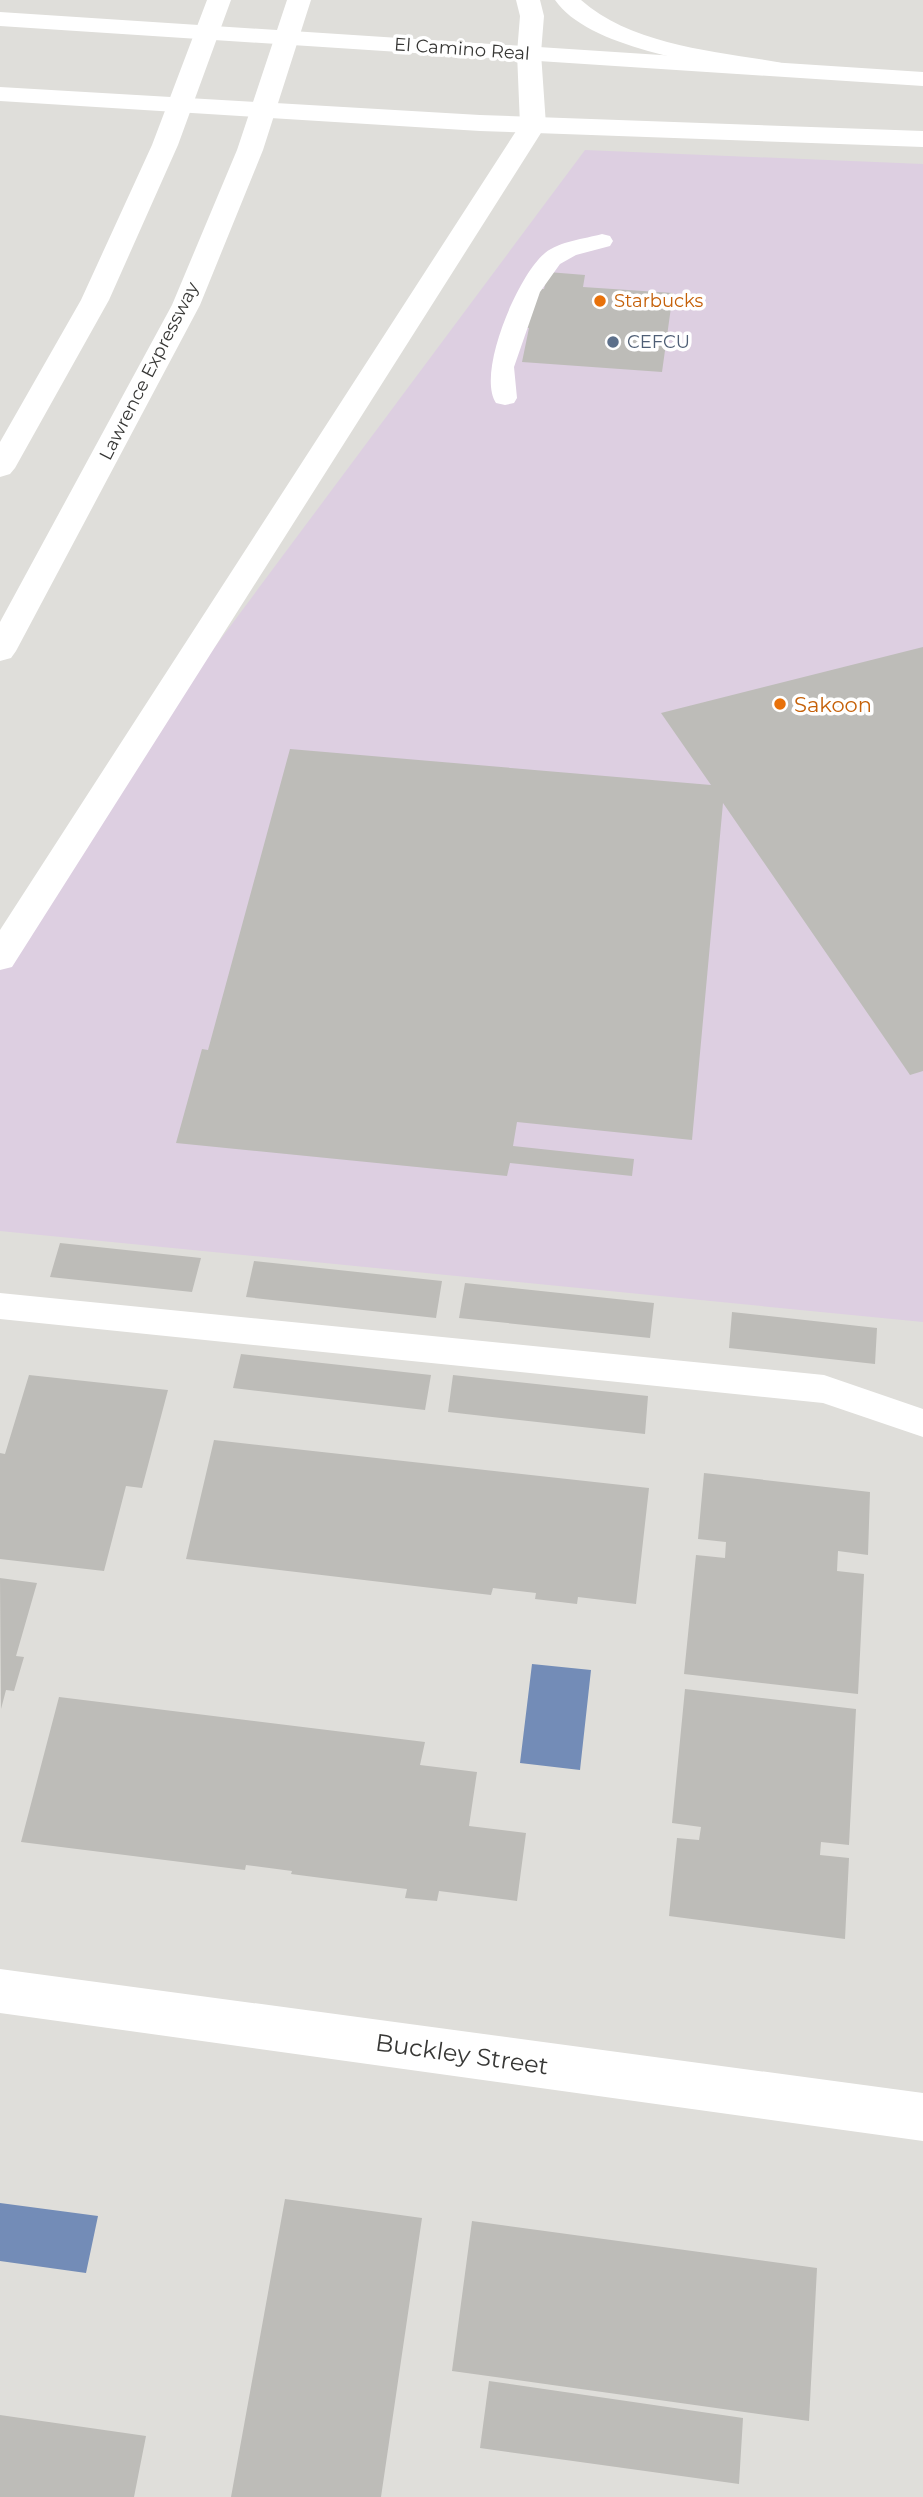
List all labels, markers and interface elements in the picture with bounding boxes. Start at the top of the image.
street label: El Camino Real [393,33,531,65]
street label: Lawrence Expressway [95,278,204,464]
place label: Starbucks [614,290,703,312]
marker: Starbucks [592,293,608,309]
place label: CEFCU [627,331,690,353]
marker: CEFCU [605,334,621,350]
place label: Sakoon [794,692,872,717]
marker: Sakoon [772,696,788,712]
street label: Buckley Street [374,2027,551,2081]

